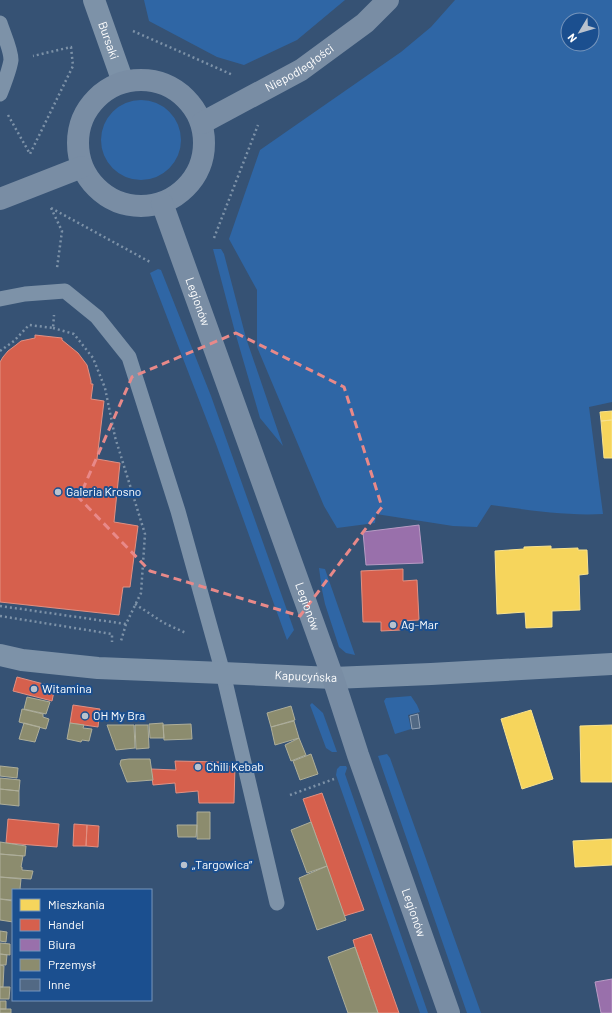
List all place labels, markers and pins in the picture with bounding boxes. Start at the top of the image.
place label: Galeria Krosno [66,484,141,498]
marker: Galeria Krosno [53,487,63,497]
place label: Ag-Mar [401,617,439,631]
marker: Ag-Mar [388,620,398,630]
place label: Witamina [42,681,92,695]
marker: Witamina [29,684,39,694]
place label: OH My Bra [93,708,145,722]
marker: OH My Bra [80,711,90,721]
place label: Chili Kebab [206,759,264,773]
marker: Chili Kebab [193,762,203,772]
place label: „Targowica” [192,857,253,871]
marker: „Targowica” [179,860,189,870]

